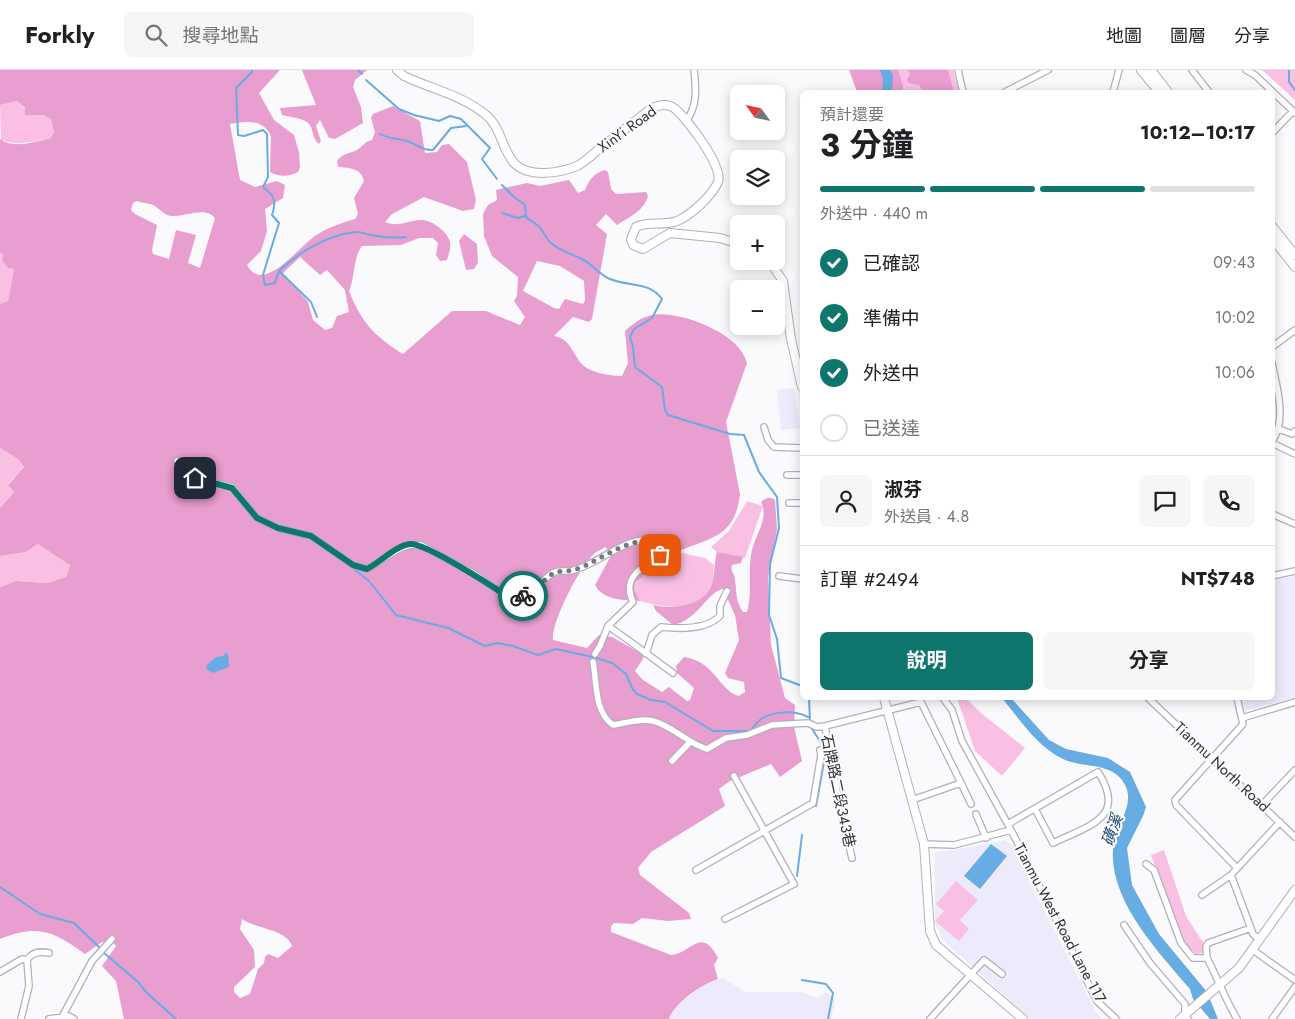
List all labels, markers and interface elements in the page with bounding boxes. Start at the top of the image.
search box [124,12,474,57]
text: Forkly [25,17,94,52]
icon: search [142,21,170,49]
text: 搜尋地點 [182,22,258,49]
text: 地圖 [1106,23,1142,49]
text: 圖層 [1170,23,1206,49]
text: 分享 [1234,23,1270,49]
north arrow [730,85,785,140]
map controls [730,85,785,335]
street label: XinYi Road [593,100,661,158]
text: 預計還要 [820,103,884,126]
text: 10:12–10:17 [1140,119,1255,146]
text: 3 分鐘 [820,122,913,168]
button: layers [730,150,785,205]
text: 外送中 · 440 m [820,202,928,225]
button: + [730,215,785,270]
icon: check [820,249,848,277]
text: 已確認 [863,250,920,277]
text: 09:43 [1213,251,1255,274]
button: − [730,280,785,335]
icon: check [820,304,848,332]
text: 準備中 [863,305,920,332]
text: 10:02 [1215,306,1255,329]
icon: check [820,359,848,387]
text: 外送中 [863,360,920,387]
text: 10:06 [1215,361,1255,384]
text: 已送達 [863,415,920,442]
pin [174,457,216,499]
icon: home [181,464,209,492]
button: person [820,475,872,527]
button: chat [1139,475,1191,527]
button: phone [1203,475,1255,527]
text: 淑芬 [884,476,922,503]
text: 外送員 · 4.8 [884,505,969,528]
pin [639,534,681,576]
icon: bag [646,541,674,569]
text: NT$748 [1181,565,1255,592]
text: 訂單 #2494 [820,566,919,593]
courier [498,571,548,621]
icon: bike [509,582,537,610]
button: 說明 [820,632,1033,690]
button: 分享 [1043,632,1255,690]
street label: Tianmu North Road [1169,717,1275,817]
street label: 石牌路二段343巷 [815,732,861,850]
water label: 磺溪 [1096,809,1129,849]
street label: Tianmu West Road Lane 117 [1009,839,1112,1007]

